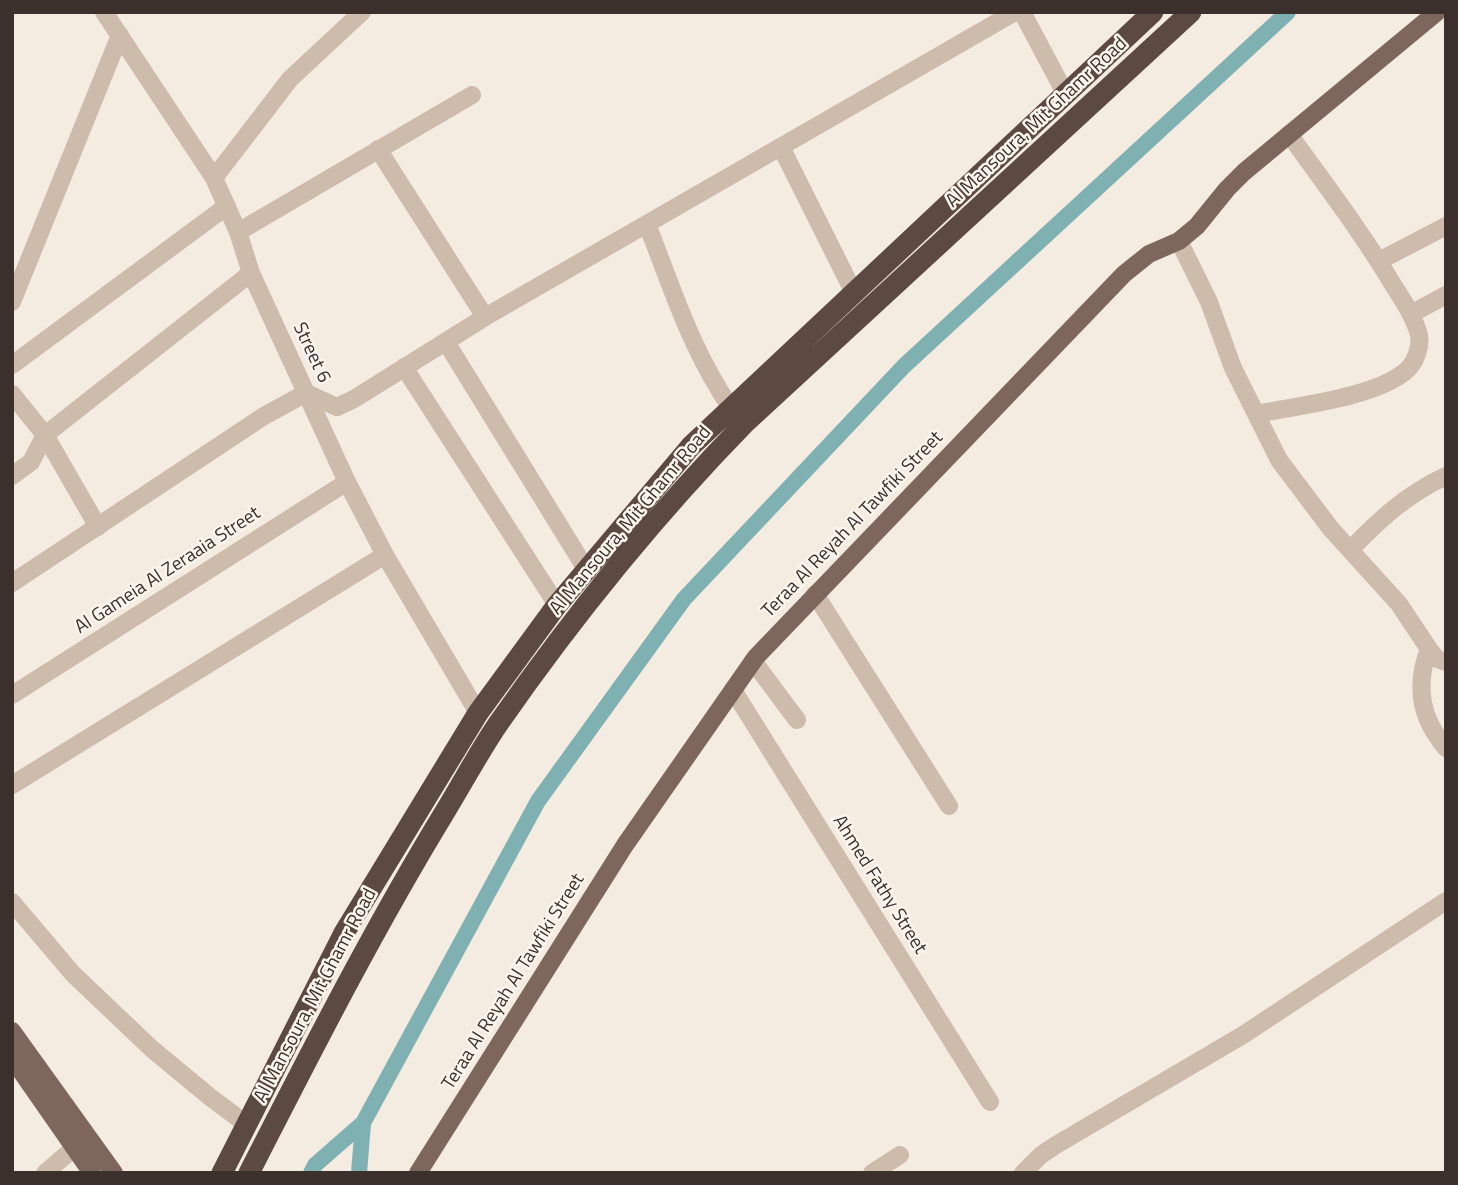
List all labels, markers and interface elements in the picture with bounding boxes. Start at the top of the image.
street label: Al Mansoura, Mit Ghamr Road [942,33,1132,213]
street label: Street 6 [287,319,335,387]
street label: Al Mansoura, Mit Ghamr Road [545,422,717,620]
street label: Teraa Al Reyah Al Tawfiki Street [758,427,948,623]
street label: Al Gameia Al Zeraaia Street [71,503,265,639]
street label: Ahmed Fathy Street [827,811,931,959]
street label: Teraa Al Reyah Al Tawfiki Street [438,870,590,1094]
street label: Al Mansoura, Mit Ghamr Road [250,885,382,1107]

